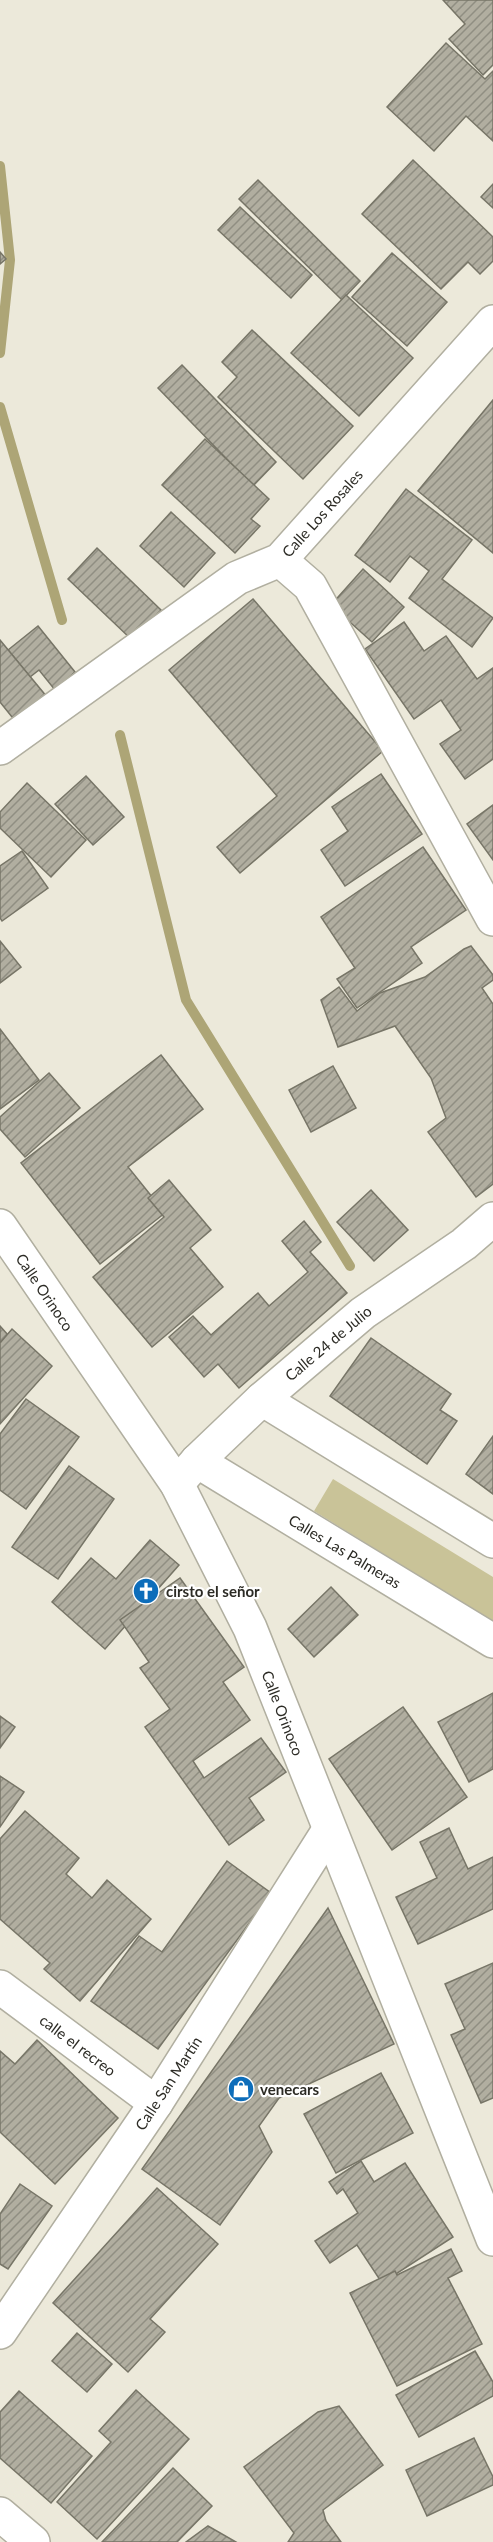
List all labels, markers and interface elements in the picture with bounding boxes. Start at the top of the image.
street label: Calle Los Rosales [278,465,366,561]
street label: Calle Orinoco [12,1250,78,1334]
street label: Calle 24 de Julio [281,1302,375,1384]
street label: Calles Las Palmeras [286,1510,404,1592]
church icon: cirsto el señor [131,1576,161,1606]
place label: cirsto el señor [166,1582,260,1600]
street label: Calle Orinoco [259,1668,307,1758]
street label: calle el recreo [36,2011,120,2079]
street label: Calle San Martín [131,2033,205,2133]
shop icon: venecars [226,2074,256,2104]
place label: venecars [260,2080,320,2098]

